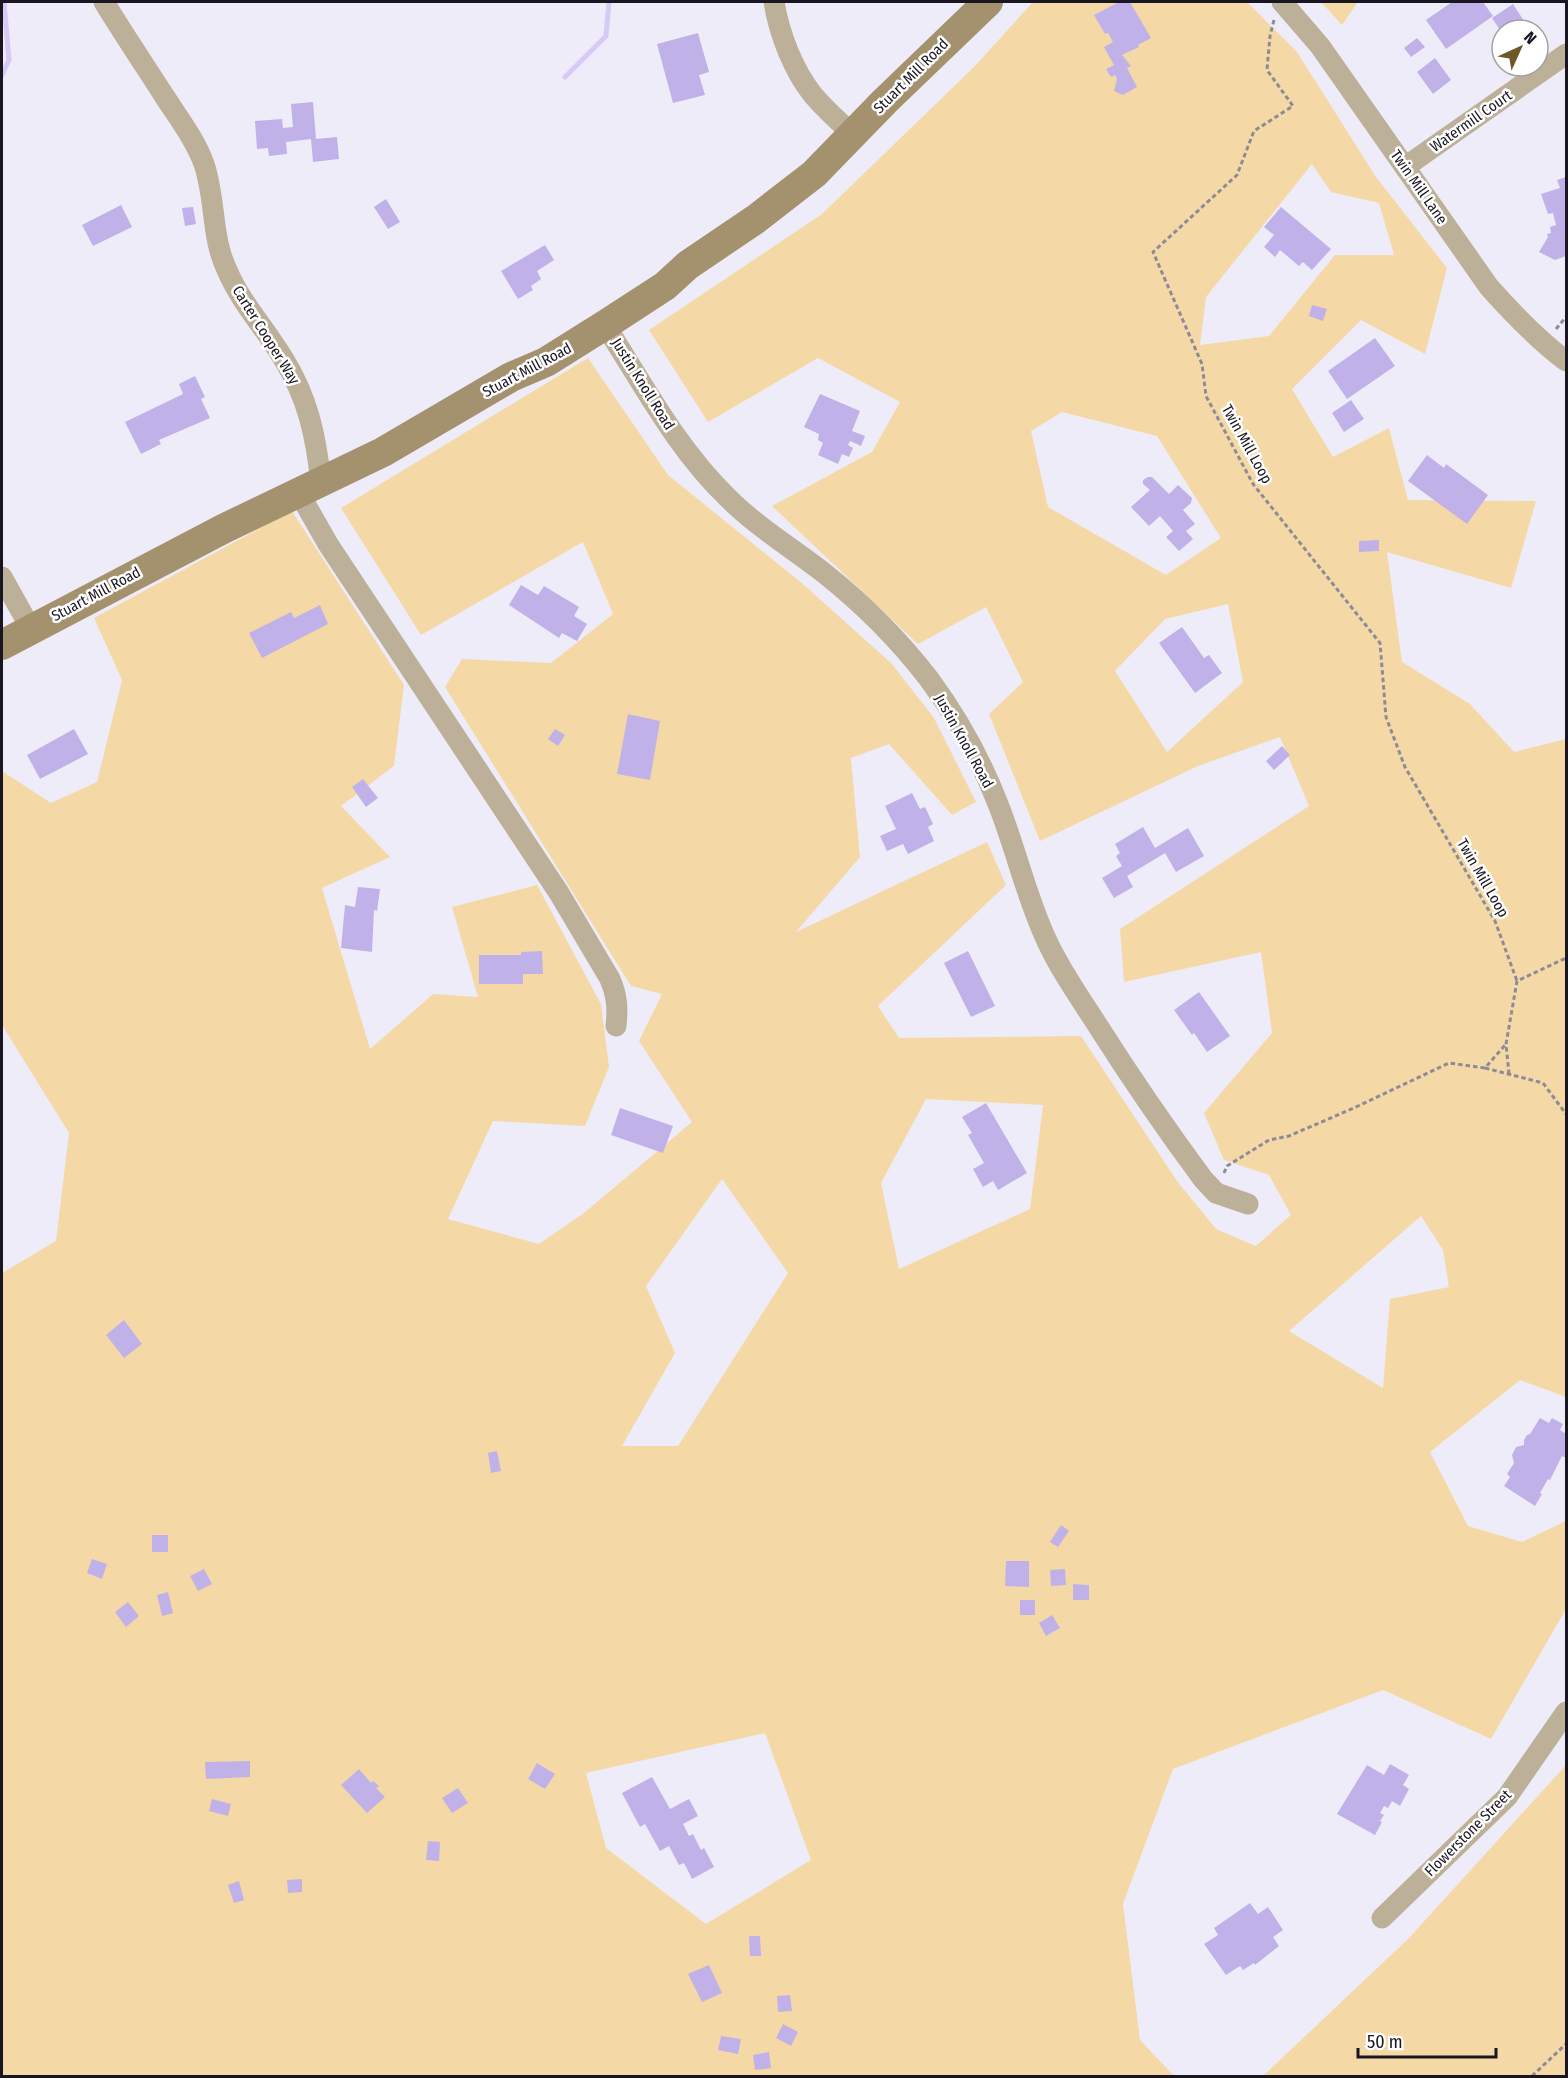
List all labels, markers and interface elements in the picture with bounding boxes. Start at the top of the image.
north arrow [1490,18,1550,78]
text: N [1520,28,1540,48]
street label: Stuart Mill Road [870,35,952,117]
street label: Watermill Court [1427,86,1515,156]
street label: Twin Mill Lane [1387,146,1451,228]
street label: Carter Cooper Way [228,282,304,388]
street label: Justin Knoll Road [608,335,678,433]
street label: Stuart Mill Road [479,339,575,401]
street label: Twin Mill Loop [1218,401,1276,487]
street label: Stuart Mill Road [48,563,144,625]
street label: Justin Knoll Road [931,691,997,791]
street label: Twin Mill Loop [1453,836,1513,920]
street label: Flowerstone Street [1421,1786,1515,1880]
scale bar [1358,2021,1496,2059]
text: 50 m [1367,2031,1403,2053]

